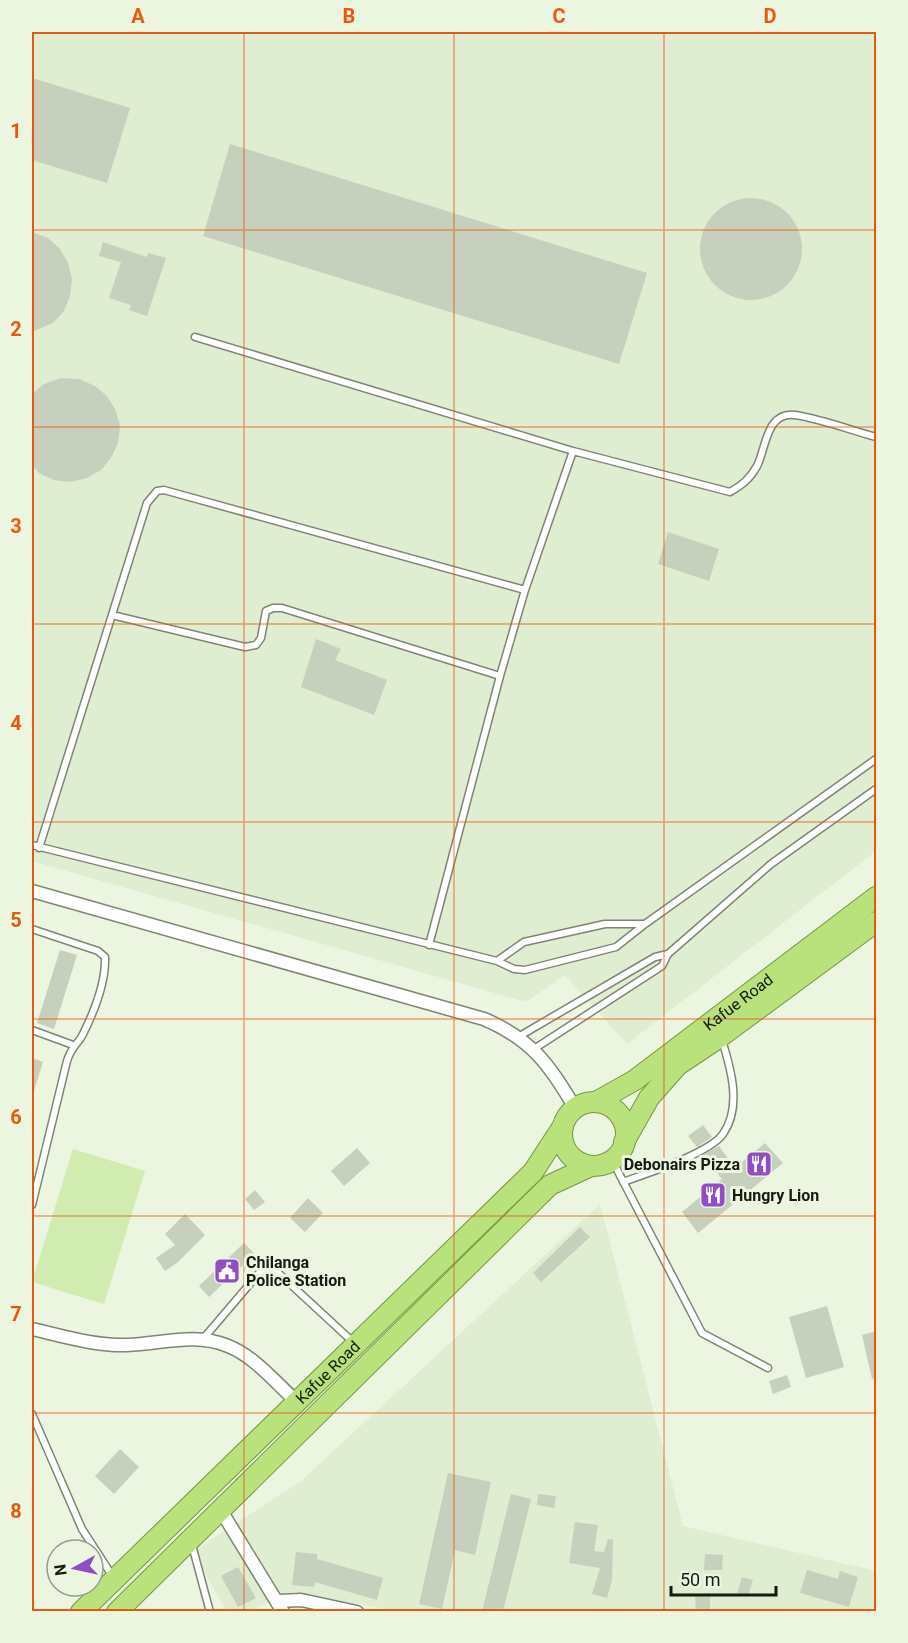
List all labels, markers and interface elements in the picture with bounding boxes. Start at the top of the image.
text: A [131,4,145,28]
text: B [343,4,355,28]
text: C [552,4,566,28]
text: D [764,4,777,28]
text: 1 [10,119,22,143]
text: 2 [10,317,22,341]
text: 3 [10,514,22,538]
text: 4 [10,711,22,735]
text: 5 [10,908,22,932]
street label: Kafue Road [699,969,776,1034]
text: 6 [10,1105,22,1129]
restaurant icon: Debonairs Pizza [744,1149,774,1179]
place label: Debonairs Pizza [624,1155,740,1174]
restaurant icon: Hungry Lion [698,1180,728,1210]
place label: Hungry Lion [732,1186,819,1205]
place label: Chilanga Police Station [246,1253,346,1290]
public building icon: Chilanga Police Station [212,1256,242,1286]
text: 7 [10,1302,22,1326]
street label: Kafue Road [291,1337,364,1408]
text: 8 [10,1499,22,1523]
north arrow [45,1538,105,1598]
scale bar [671,1559,776,1597]
text: N [50,1563,71,1577]
text: 50 m [680,1569,720,1590]

